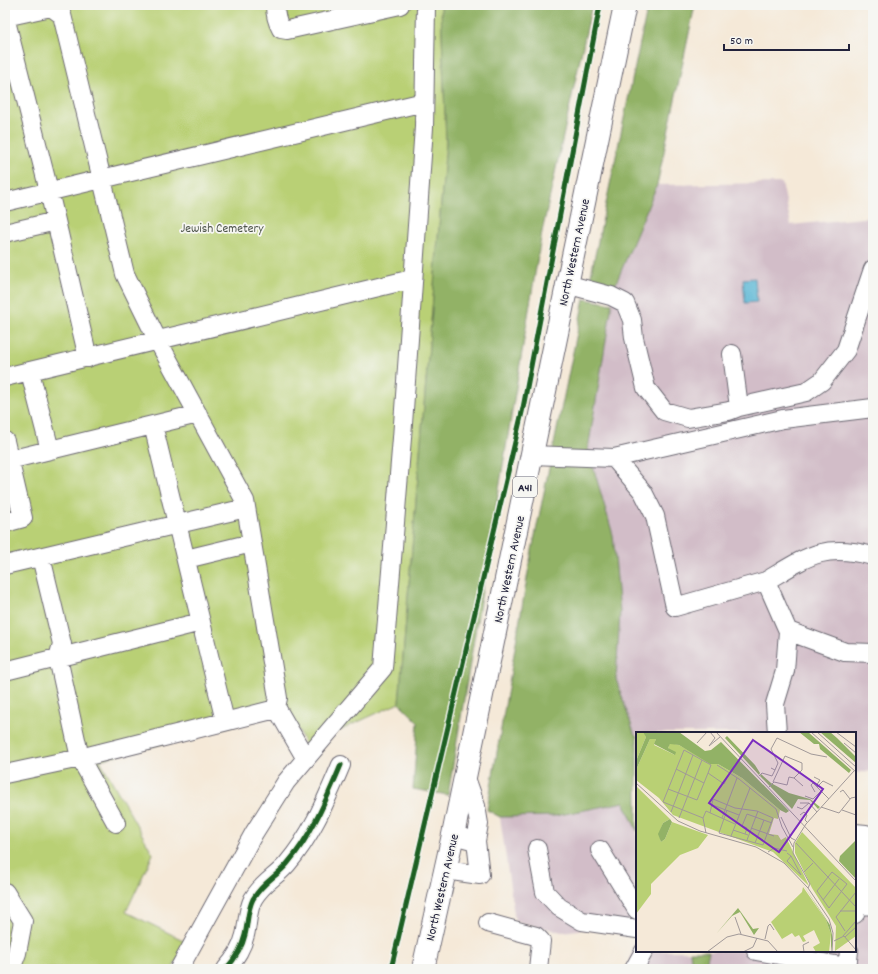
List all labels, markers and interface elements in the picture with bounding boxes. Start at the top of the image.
scale bar [724,26,849,52]
text: 50 m [730,33,753,50]
street label: North Western Avenue [555,197,596,308]
park label: Jewish Cemetery [180,220,264,239]
road number: A41 [513,477,537,497]
street label: North Western Avenue [490,514,531,625]
inset map [636,732,856,952]
street label: North Western Avenue [422,832,465,943]

